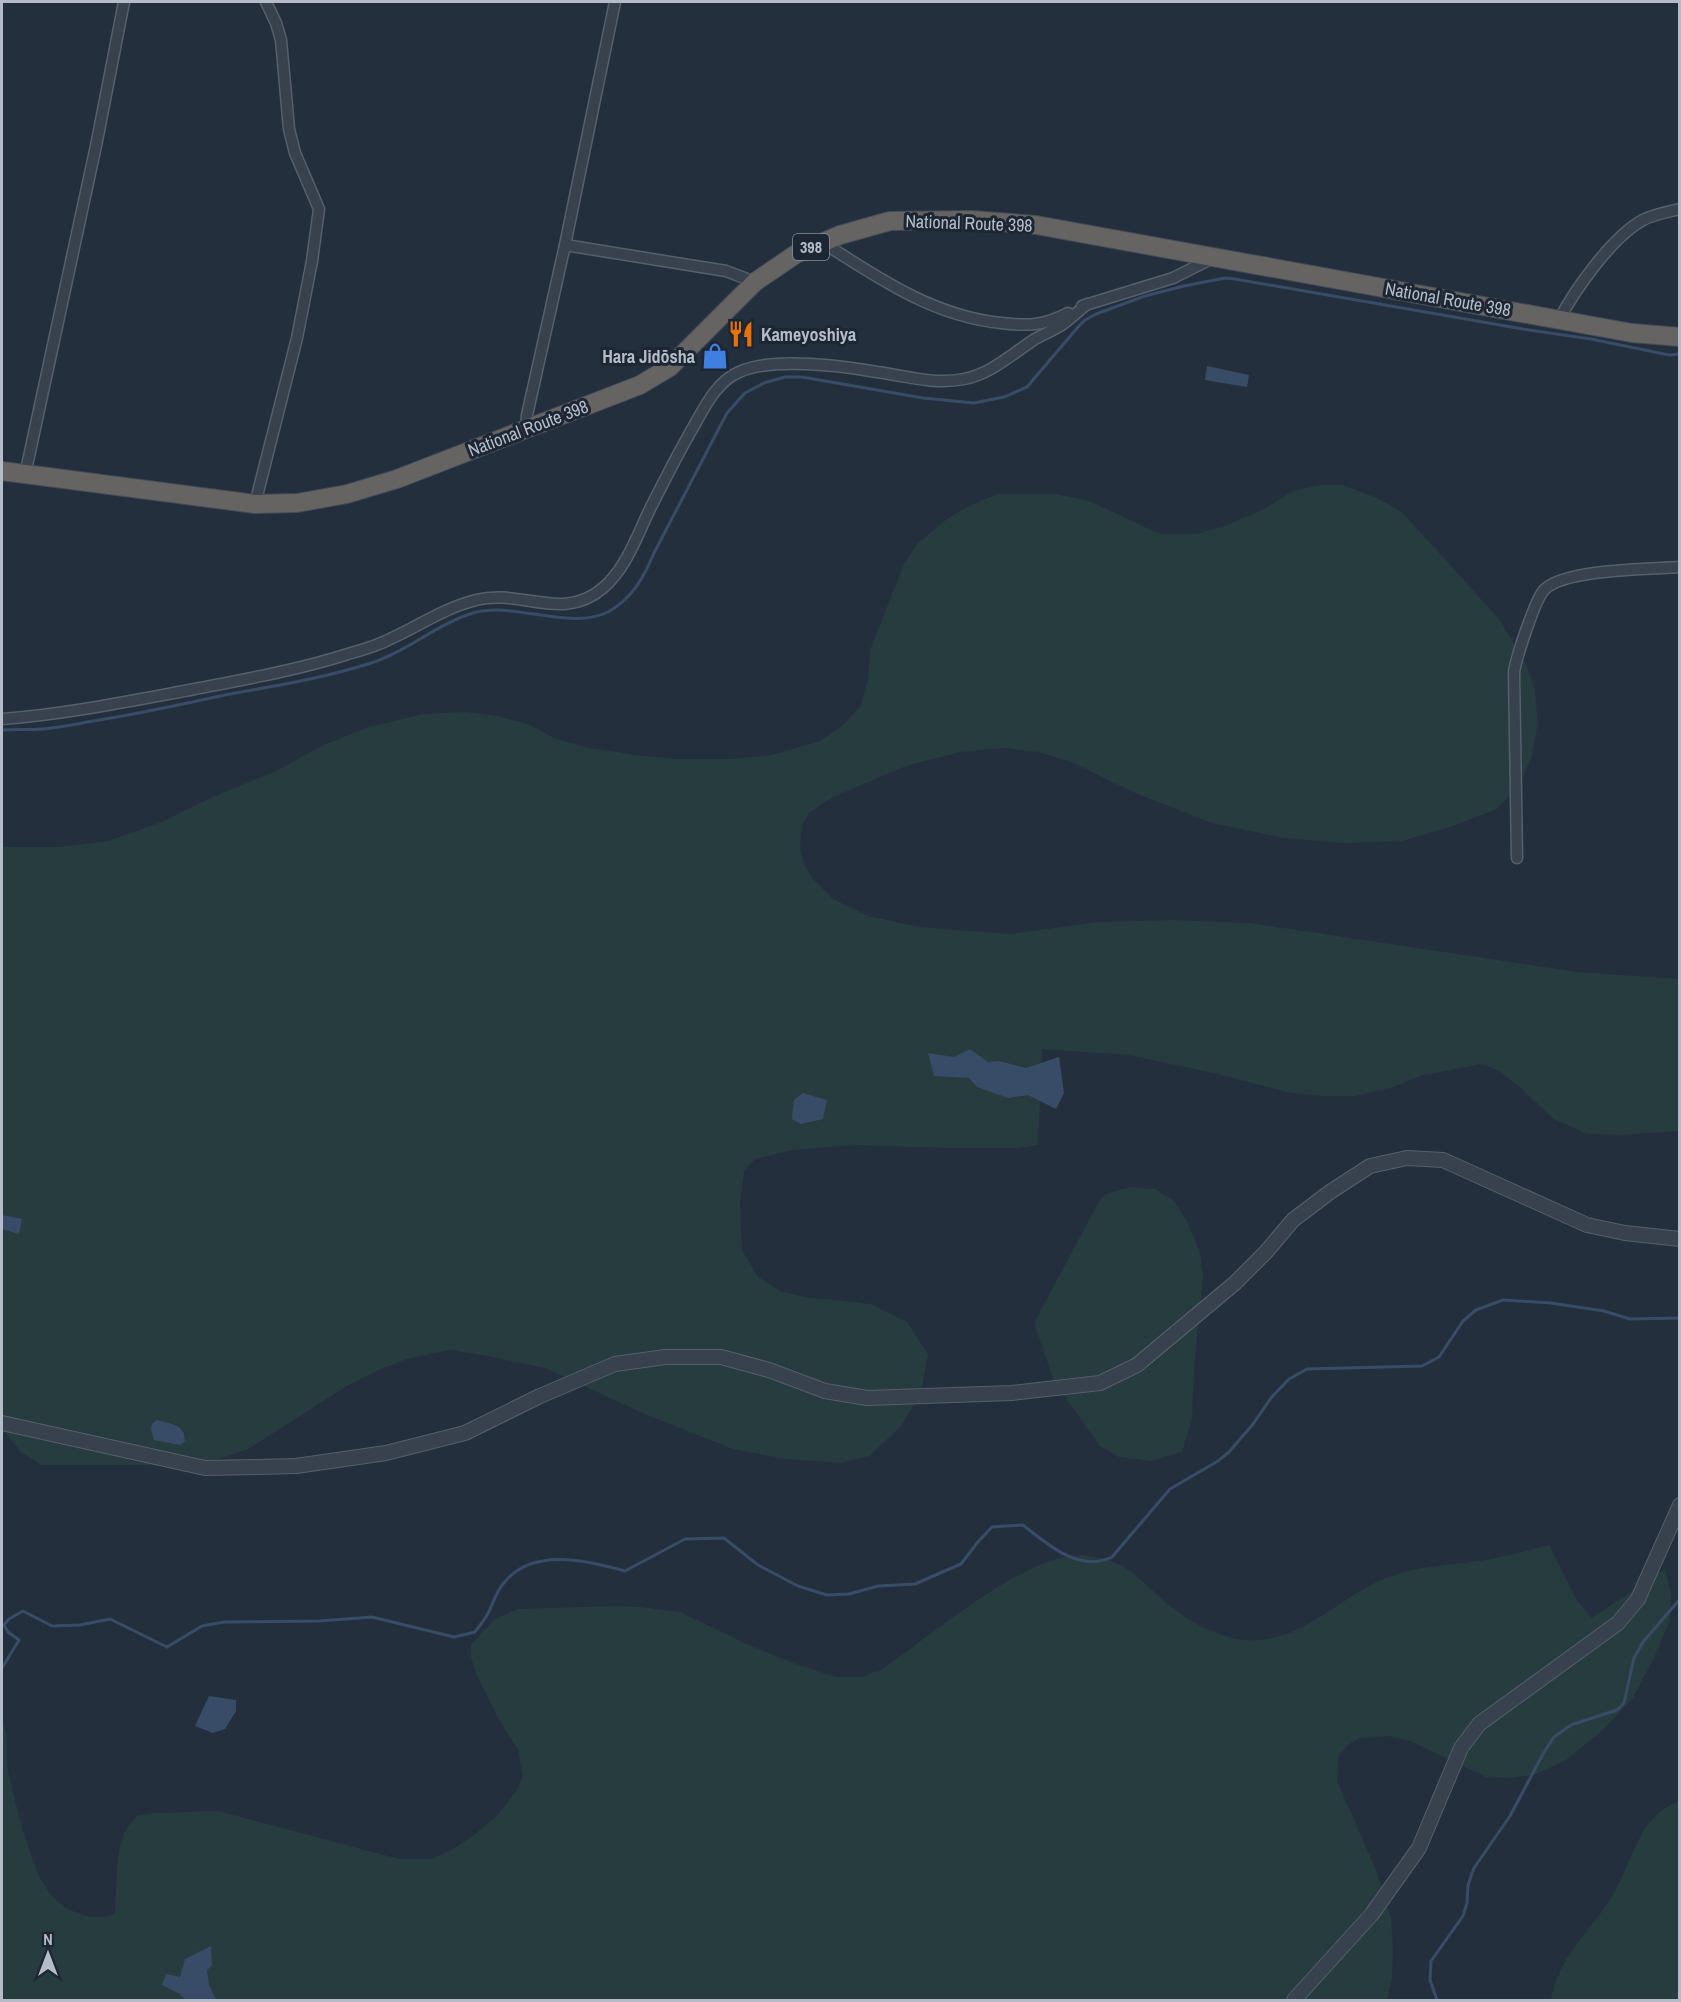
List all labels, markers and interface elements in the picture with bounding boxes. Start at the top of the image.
street label: National Route 398 [905,208,1033,238]
road number: 398 [793,234,829,260]
street label: National Route 398 [1383,276,1513,322]
restaurant icon: Kameyoshiya [726,319,756,349]
place label: Kameyoshiya [761,322,857,347]
shop icon: Hara Jidōsha [700,341,730,371]
place label: Hara Jidōsha [602,344,696,369]
street label: National Route 398 [464,394,592,462]
north arrow [18,1924,78,1984]
text: N [43,1928,53,1950]

